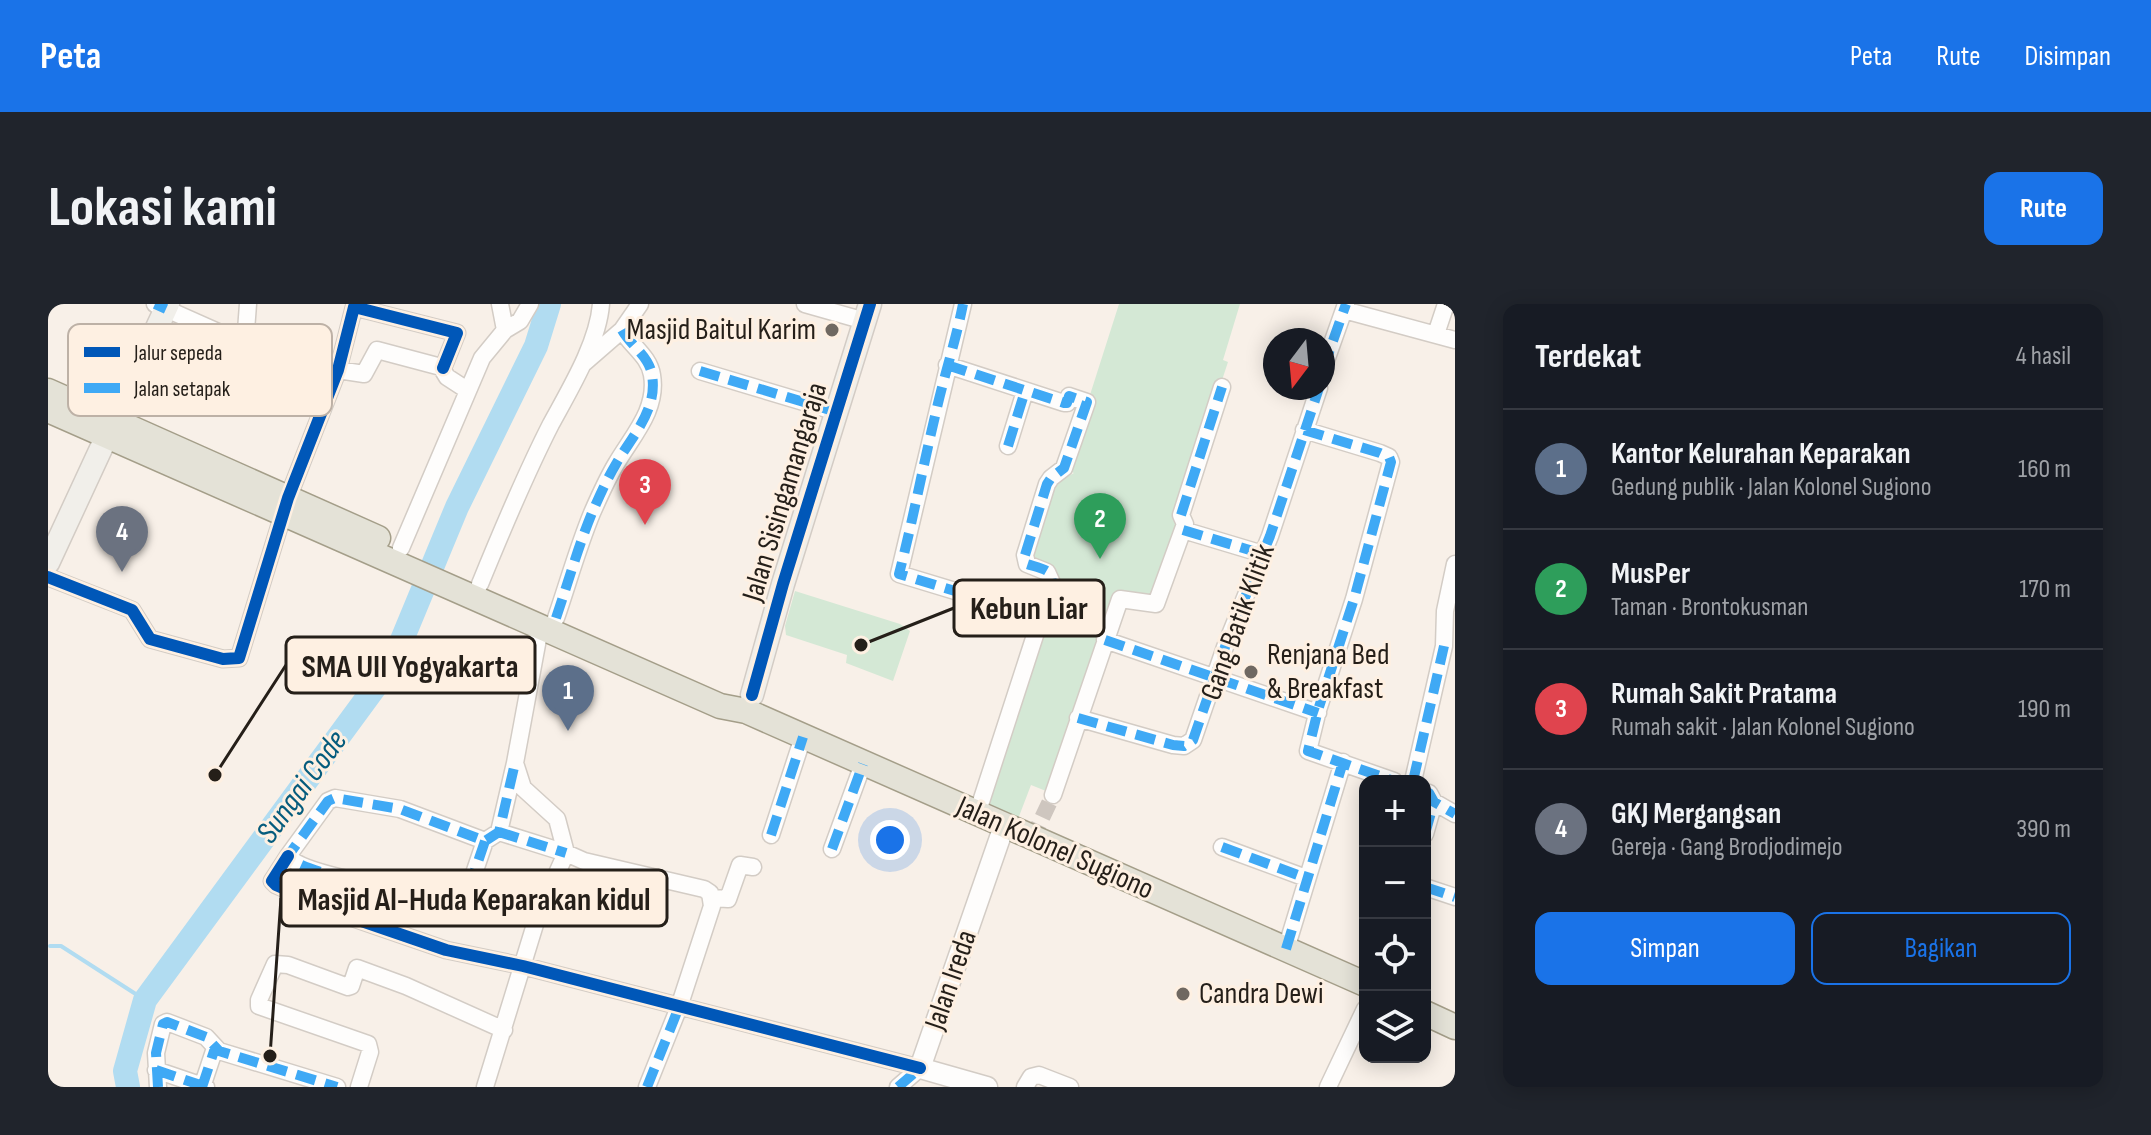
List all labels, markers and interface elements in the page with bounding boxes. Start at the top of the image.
text: Peta [40,34,101,79]
text: Peta [1850,40,1892,73]
text: Rute [1936,40,1980,73]
text: Disimpan [2024,40,2111,73]
button: Rute [1984,172,2103,245]
text: Lokasi kami [48,175,277,242]
place label: Masjid Baitul Karim [627,312,816,348]
marker: Masjid Baitul Karim [823,321,841,339]
legend [68,324,332,416]
north arrow [1263,328,1335,400]
text: Terdekat [1535,336,1641,377]
text: Jalur sepeda [133,340,222,367]
text: 4 hasil [2016,341,2071,372]
text: Jalan setapak [133,376,231,403]
street label: Jalan Sisingamangaraja [734,378,835,607]
text: Kantor Kelurahan Keparakan [1611,436,1911,472]
text: 1 [1556,454,1566,485]
text: 160 m [2018,454,2071,485]
pin: 3 [619,459,671,525]
text: Gedung publik · Jalan Kolonel Sugiono [1611,472,1931,503]
pin: 2 [1074,493,1126,559]
pin: 4 [96,506,148,572]
street label: Gang Batik Klitik [1193,539,1283,705]
text: MusPer [1611,556,1690,592]
text: 2 [1555,574,1567,605]
text: 170 m [2019,574,2071,605]
callout: Kebun Liar [954,580,1104,636]
text: Kebun Liar [970,590,1088,629]
text: Taman · Brontokusman [1611,592,1808,623]
callout: SMA UII Yogyakarta [286,637,535,693]
place label: Renjana Bed & Breakfast [1267,637,1389,707]
text: SMA UII Yogyakarta [302,648,518,687]
marker: Renjana Bed & Breakfast [1242,663,1260,681]
pin: 1 [542,665,594,731]
text: Rumah Sakit Pratama [1611,676,1837,712]
text: 3 [1555,694,1567,725]
text: 190 m [2018,694,2071,725]
text: Rumah sakit · Jalan Kolonel Sugiono [1611,712,1915,743]
water label: Sungai Code [248,723,356,851]
map controls [1359,775,1431,1063]
button: + [1359,775,1431,847]
street label: Jalan Kolonel Sugiono [950,788,1159,908]
text: GKJ Mergangsan [1611,796,1781,832]
text: 4 [1555,814,1567,845]
text: 390 m [2016,814,2071,845]
your location [870,820,910,860]
text: Gereja · Gang Brodjodimejo [1611,832,1843,863]
button: − [1359,847,1431,919]
callout: Masjid Al-Huda Keparakan kidul [281,870,667,926]
text: Masjid Al-Huda Keparakan kidul [297,881,651,920]
button: Simpan [1535,912,1795,985]
button: Bagikan [1811,912,2071,985]
button: locate [1359,919,1431,991]
street label: Jalan Ireda [917,926,985,1035]
place label: Candra Dewi [1199,976,1324,1012]
marker: Candra Dewi [1174,985,1192,1003]
button: layers [1359,991,1431,1063]

